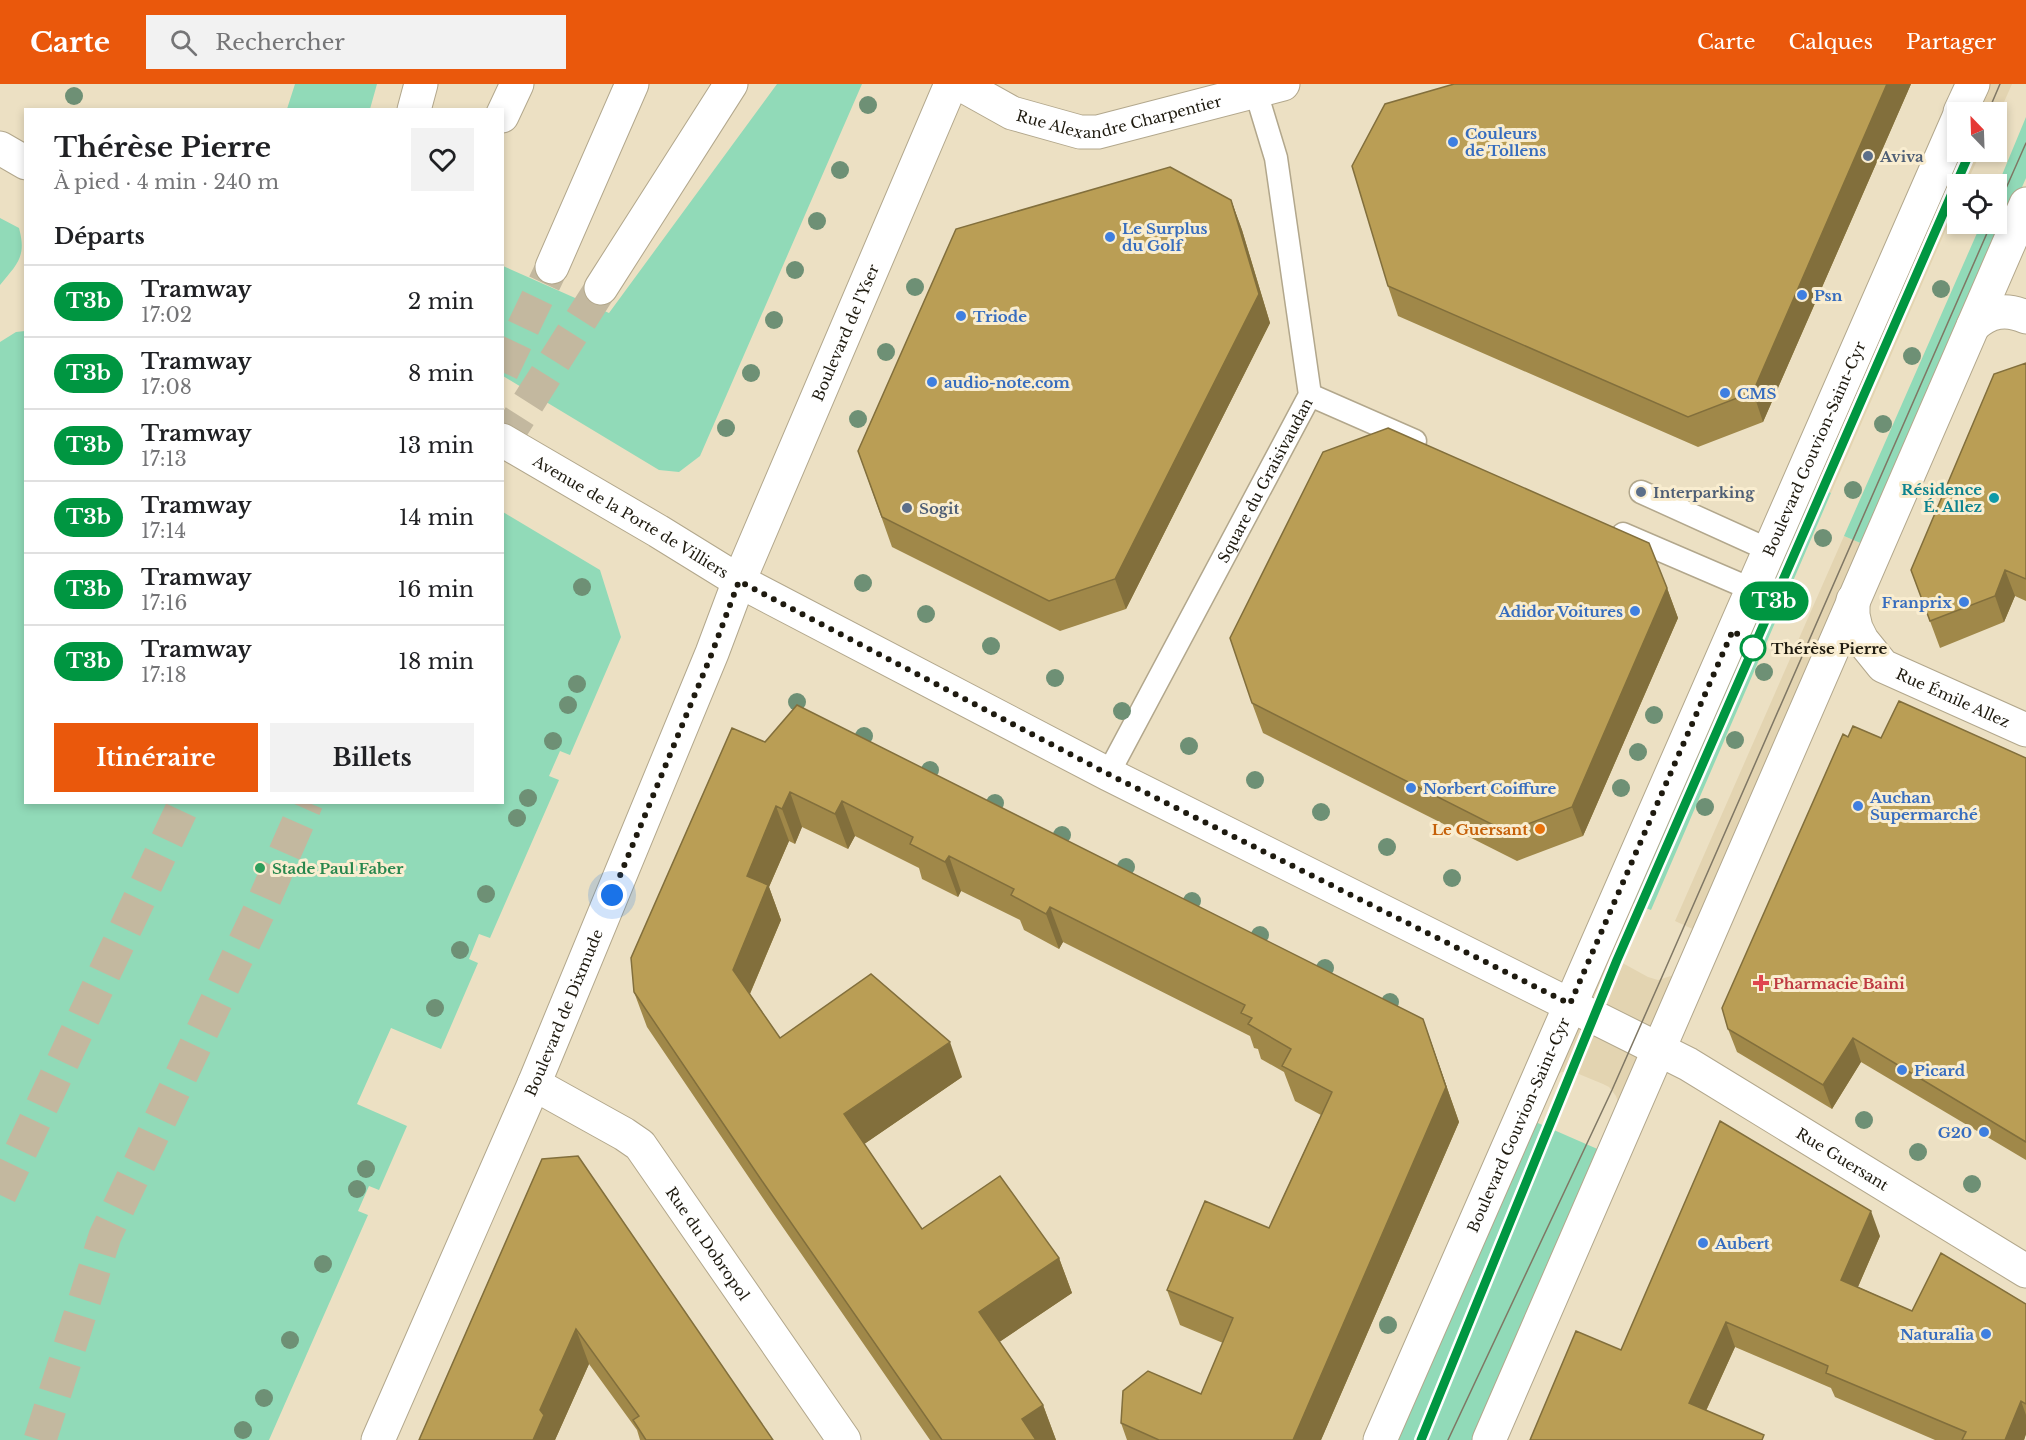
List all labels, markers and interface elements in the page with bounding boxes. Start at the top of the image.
search box [146,15,566,69]
text: Carte [30,25,110,60]
icon: search [167,26,200,59]
text: Rechercher [215,29,345,56]
text: Carte [1697,29,1755,55]
text: Calques [1788,29,1873,55]
text: Partager [1906,29,1996,55]
street label: Rue Alexandre Charpentier [1014,91,1224,142]
north arrow [1947,102,2007,162]
map controls [1947,102,2007,234]
place label: Couleurs de Tollens [1465,124,1546,160]
button: heart [411,128,474,191]
text: Thérèse Pierre [54,130,271,165]
marker: Couleurs de Tollens [1446,135,1460,149]
place label: Aviva [1879,147,1924,166]
marker: Aviva [1861,149,1875,163]
text: À pied · 4 min · 240 m [54,170,279,194]
button: locate [1947,174,2007,234]
place label: Le Surplus du Golf [1122,219,1207,255]
text: Départs [54,223,145,250]
marker: Le Surplus du Golf [1103,230,1117,244]
street label: Boulevard de l'Yser [807,260,883,404]
text: Tramway [141,276,251,303]
place label: Psn [1814,286,1843,305]
text: T3b [66,288,111,314]
text: 2 min [408,288,474,315]
marker: Psn [1795,288,1809,302]
text: 17:02 [141,303,192,327]
place label: Triode [973,307,1027,326]
marker: Triode [954,309,968,323]
street label: Boulevard Gouvion-Saint-Cyr [1758,338,1869,559]
text: Tramway [141,348,251,375]
text: T3b [66,360,111,386]
text: 8 min [408,360,474,387]
place label: audio-note.com [944,373,1070,392]
text: 17:08 [141,375,192,399]
marker: audio-note.com [925,375,939,389]
place label: CMS [1737,384,1777,403]
marker: CMS [1718,386,1732,400]
street label: Square du Graisivaudan [1213,394,1316,566]
text: Tramway [141,420,251,447]
text: T3b [66,432,111,458]
text: 13 min [398,432,474,459]
text: 17:13 [141,447,187,471]
street label: Avenue de la Porte de Villiers [529,450,732,582]
place label: Résidence É. Allez [1901,480,1982,516]
place label: Interparking [1653,483,1755,502]
marker: Interparking [1634,485,1648,499]
marker: Résidence É. Allez [1987,491,2001,505]
text: Tramway [141,492,251,519]
place label: Sogit [919,499,959,518]
marker: Sogit [900,501,914,515]
text: T3b [66,504,111,530]
text: 14 min [399,504,474,531]
text: 17:14 [141,519,186,543]
text: Tramway [141,564,251,591]
text: T3b [66,576,111,602]
text: 16 min [397,576,474,603]
line badge: T3b [1740,582,1808,620]
text: T3b [1752,588,1796,614]
text: 17:16 [141,591,187,615]
place label: Franprix [1882,593,1952,612]
marker: Franprix [1957,595,1971,609]
place label: Adidor Voitures [1498,602,1623,621]
marker: Adidor Voitures [1628,604,1642,618]
marker: Thérèse Pierre [1740,635,1766,661]
text: Tramway [141,636,251,663]
place label: Thérèse Pierre [1771,639,1888,658]
text: T3b [66,648,111,674]
text: 18 min [398,648,474,675]
text: 17:18 [141,663,187,687]
street label: Rue Émile Allez [1893,664,2013,731]
button: Itinéraire [54,723,258,792]
button: Billets [270,723,474,792]
place label: Norbert Coiffure [1423,779,1556,798]
marker: Norbert Coiffure [1404,781,1418,795]
place label: Auchan Supermarché [1869,788,1978,824]
marker: Auchan Supermarché [1851,799,1865,813]
place label: Le Guersant [1432,820,1528,839]
marker: Le Guersant [1533,822,1547,836]
place label: Stade Paul Faber [272,859,404,878]
marker: Stade Paul Faber [253,861,267,875]
your location [597,880,627,910]
street label: Boulevard de Dixmude [520,926,606,1099]
place label: Pharmacie Baini [1773,974,1905,993]
marker: Pharmacie Baini [1754,976,1768,990]
street label: Boulevard Gouvion-Saint-Cyr [1463,1014,1574,1235]
place label: Picard [1914,1061,1966,1080]
marker: Picard [1895,1063,1909,1077]
street label: Rue Guersant [1793,1123,1892,1194]
place label: G20 [1938,1123,1972,1142]
marker: G20 [1977,1125,1991,1139]
street label: Rue du Dobropol [662,1183,754,1304]
place label: Aubert [1714,1234,1770,1253]
marker: Aubert [1696,1236,1710,1250]
place label: Naturalia [1900,1325,1974,1344]
marker: Naturalia [1979,1327,1993,1341]

